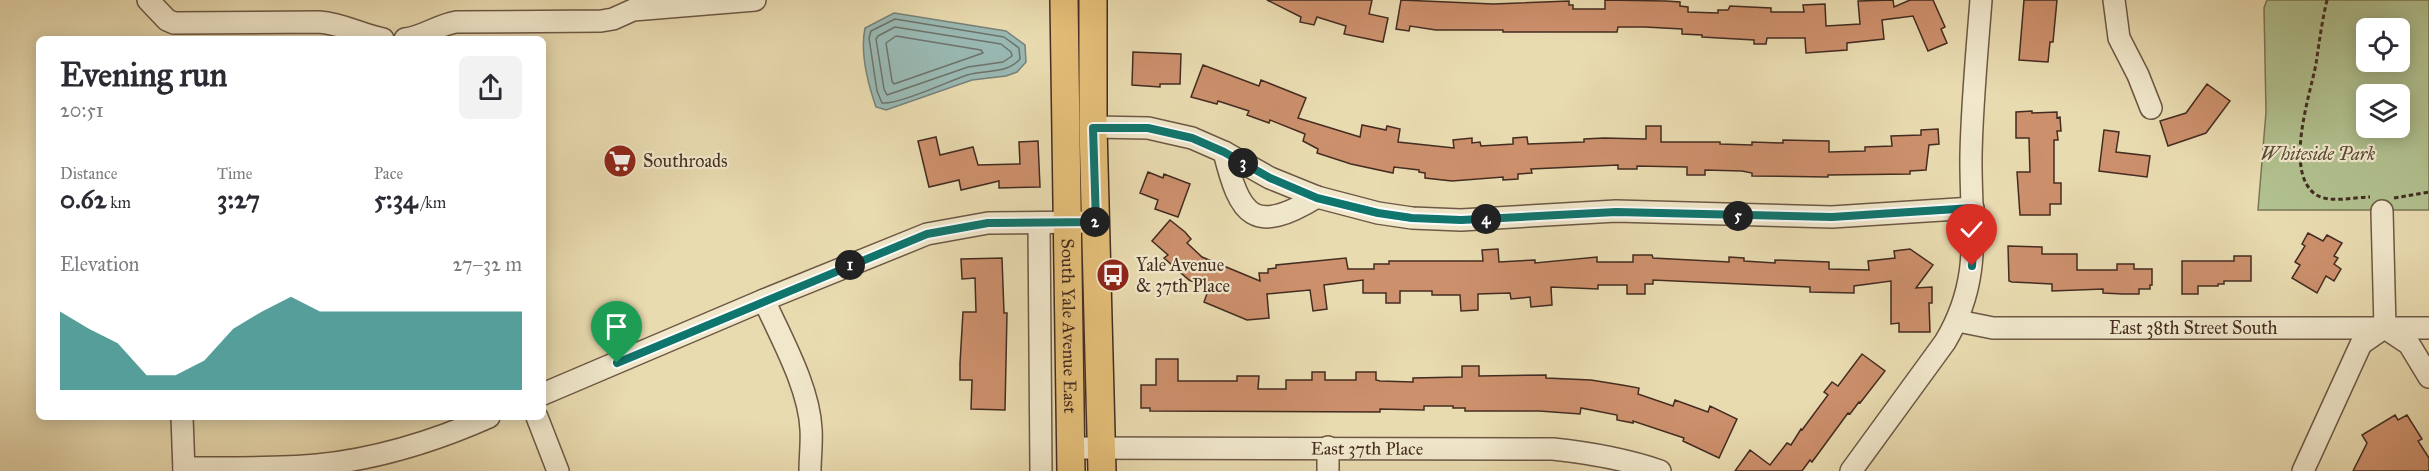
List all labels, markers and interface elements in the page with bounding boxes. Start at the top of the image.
map controls [2356,18,2410,138]
button: locate [2356,18,2410,72]
text: Evening run [60,55,227,95]
button: share [459,56,522,119]
button: layers [2356,84,2410,138]
text: 20:51 [60,98,104,122]
supermarket icon: Southroads [602,143,638,179]
park label: Whiteside Park [2261,143,2375,165]
pin: 3 [1228,148,1258,178]
place label: Southroads [643,150,728,172]
text: 3 [1240,153,1246,172]
text: Distance [60,164,117,183]
text: Time [217,164,252,183]
text: Pace [374,164,403,183]
text: 0.62 [60,183,107,215]
text: 3:27 [217,183,260,215]
text: 5:34 [374,183,418,215]
text: km [107,193,131,212]
text: /km [418,193,446,212]
pin: 5 [1723,201,1753,231]
pin: 4 [1471,204,1501,234]
pin [1946,204,1997,266]
text: 5 [1734,206,1742,225]
pin: 2 [1080,207,1110,237]
text: 4 [1482,209,1490,228]
text: 2 [1091,212,1099,231]
icon: check [1955,213,1988,246]
street label: South Yale Avenue East [1057,238,1081,414]
pin: 1 [835,250,865,280]
text: Elevation [60,252,139,276]
text: 27–32 m [453,252,522,276]
place label: Yale Avenue & 37th Place [1136,254,1230,297]
text: 1 [847,255,853,274]
bus stop icon: Yale Avenue & 37th Place [1095,257,1131,293]
pin [591,301,642,363]
icon: arrive [600,310,633,343]
street label: East 38th Street South [2109,317,2278,339]
street label: East 37th Place [1311,437,1423,460]

